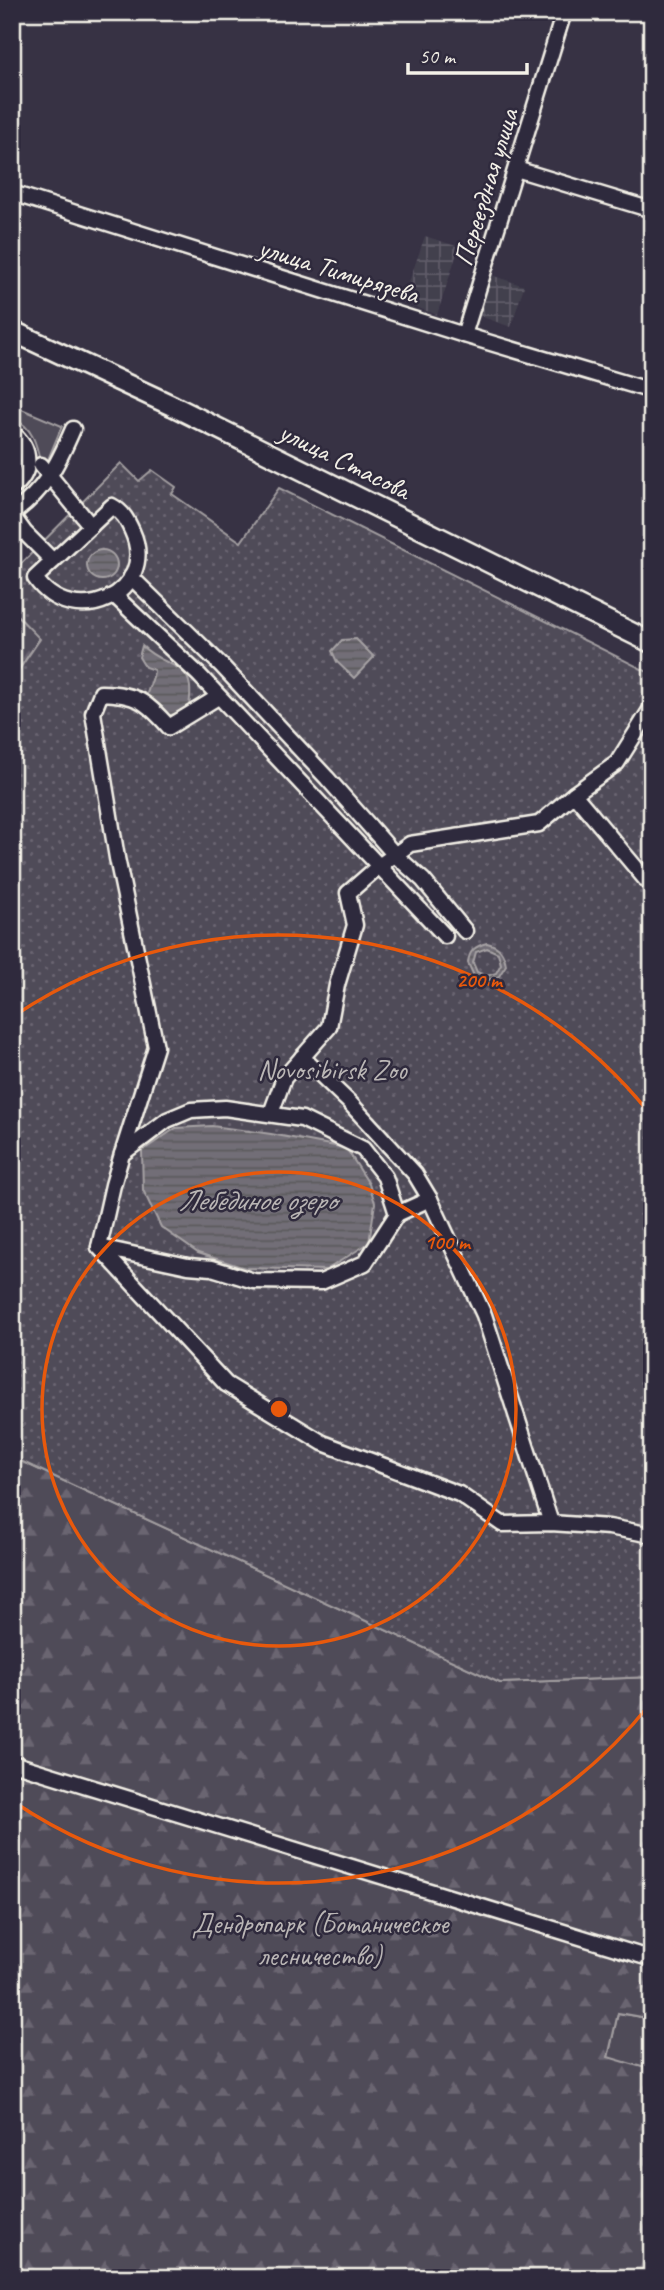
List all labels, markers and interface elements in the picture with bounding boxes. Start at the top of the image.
scale bar [408,32,528,76]
text: 50 m [419,43,457,69]
street label: Переездная улица [445,103,526,270]
street label: улица Тимирязева [253,229,425,312]
street label: улица Стасова [272,413,418,508]
text: 200 m [456,967,504,993]
park label: Novosibirsk Zoo [257,1052,409,1087]
water label: Лебединое озеро [179,1181,341,1219]
text: 100 m [424,1229,472,1255]
centre of rings [267,1397,291,1421]
park label: Дендропарк (Ботаническое лесничество) [192,1906,450,1973]

